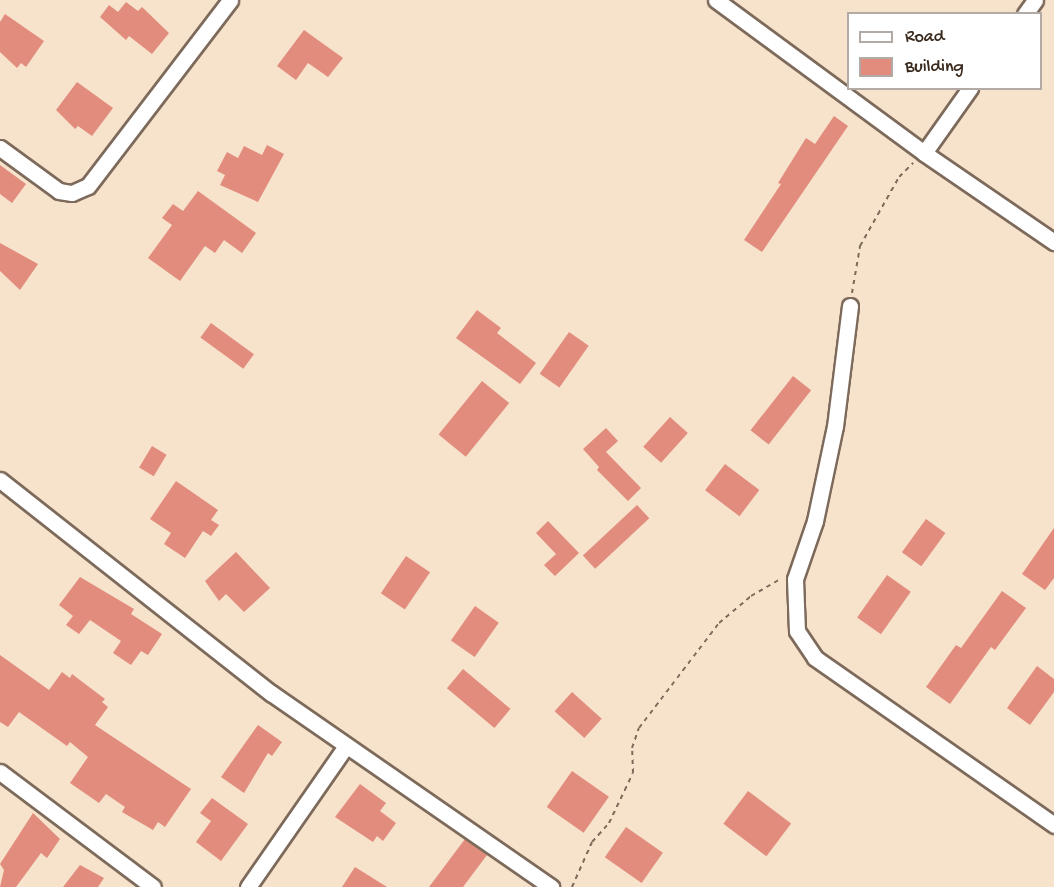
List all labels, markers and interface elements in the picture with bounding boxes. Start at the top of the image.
legend [847,12,1042,90]
text: Road [905,27,944,48]
text: Building [905,57,964,78]

